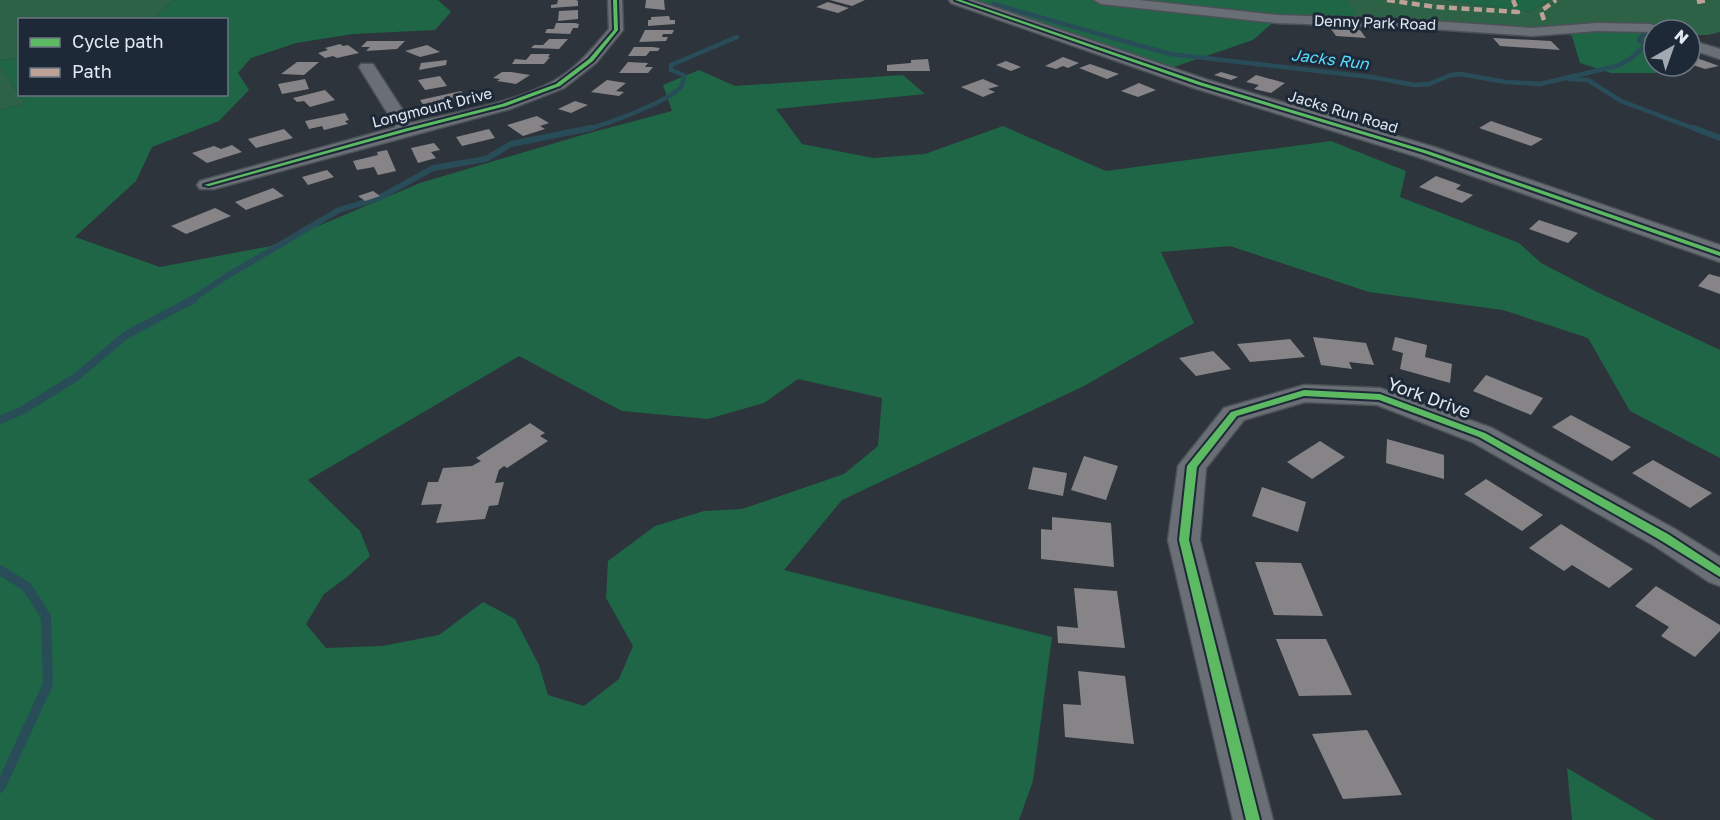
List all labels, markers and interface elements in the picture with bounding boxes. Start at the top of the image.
street label: Denny Park Road [1314,11,1437,33]
legend [18,18,228,96]
north arrow [1642,18,1702,78]
text: N [1671,25,1693,48]
text: Cycle path [72,30,164,52]
water label: Jacks Run [1290,44,1371,74]
text: Path [72,60,112,82]
street label: Longmount Drive [370,83,494,131]
street label: Jacks Run Road [1286,86,1400,136]
street label: York Drive [1385,372,1474,422]

